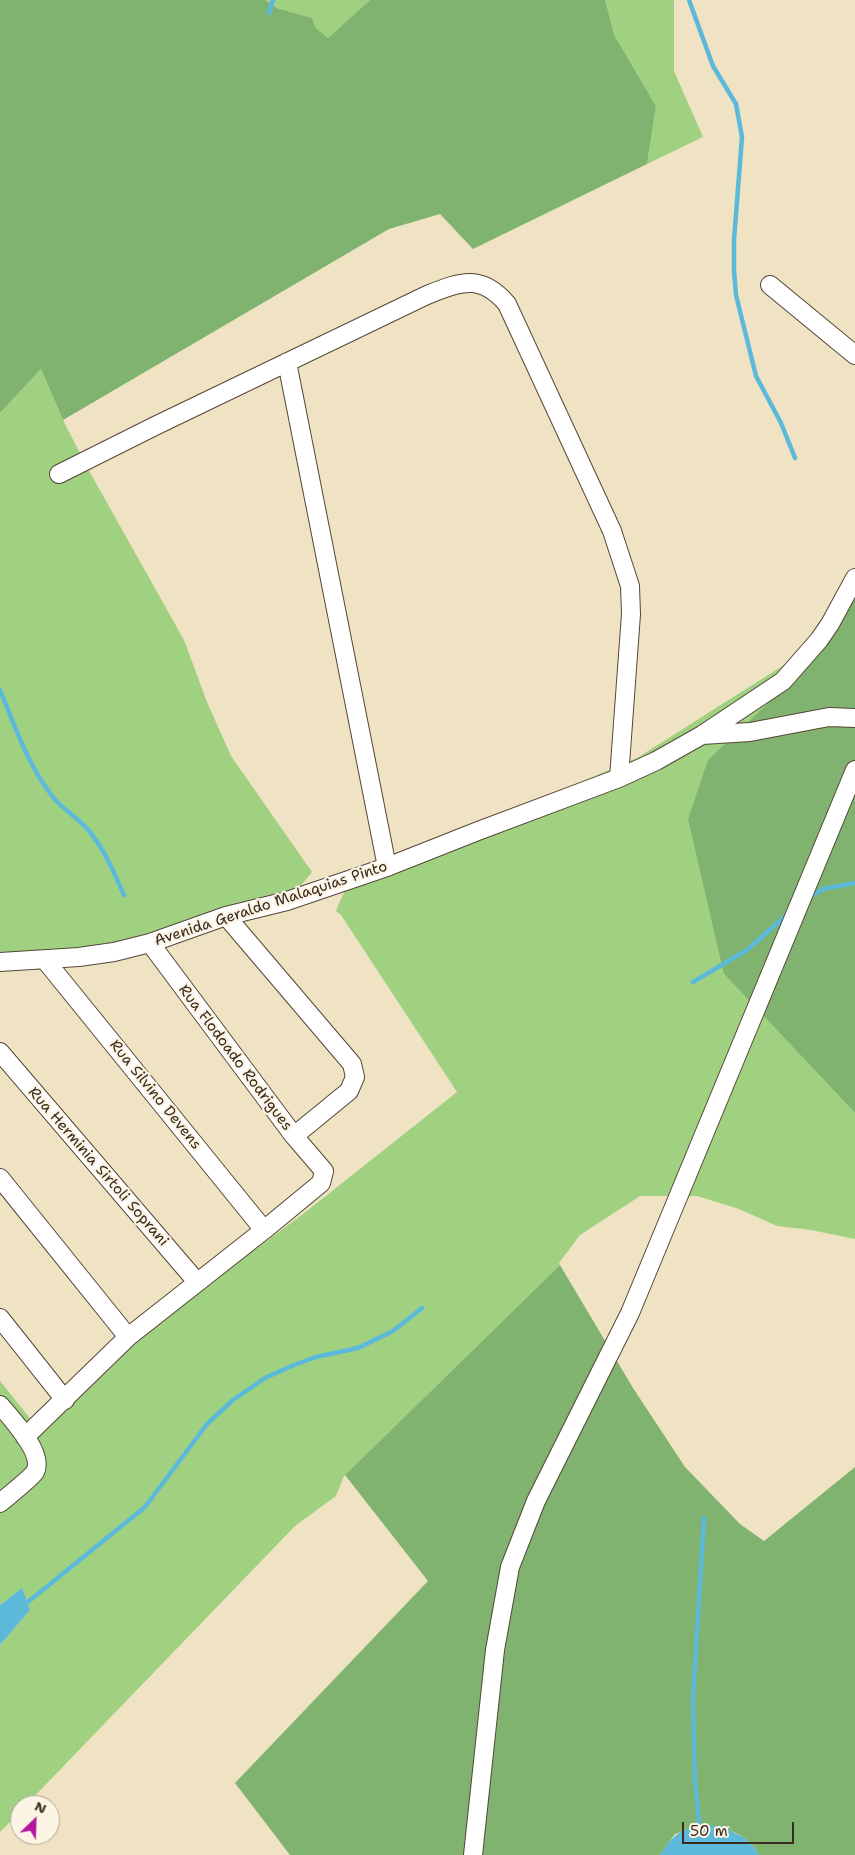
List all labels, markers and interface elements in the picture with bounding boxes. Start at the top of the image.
street label: Avenida Geraldo Malaquias Pinto [152,858,390,950]
street label: Rua Flodoado Rodrigues [174,982,296,1134]
street label: Rua Silvino Devens [105,1037,205,1153]
street label: Rua Herminia Sirtoli Soprani [24,1084,172,1250]
north arrow [10,1795,60,1845]
text: N [32,1797,49,1818]
scale bar [685,1812,798,1844]
text: 50 m [690,1821,728,1841]

